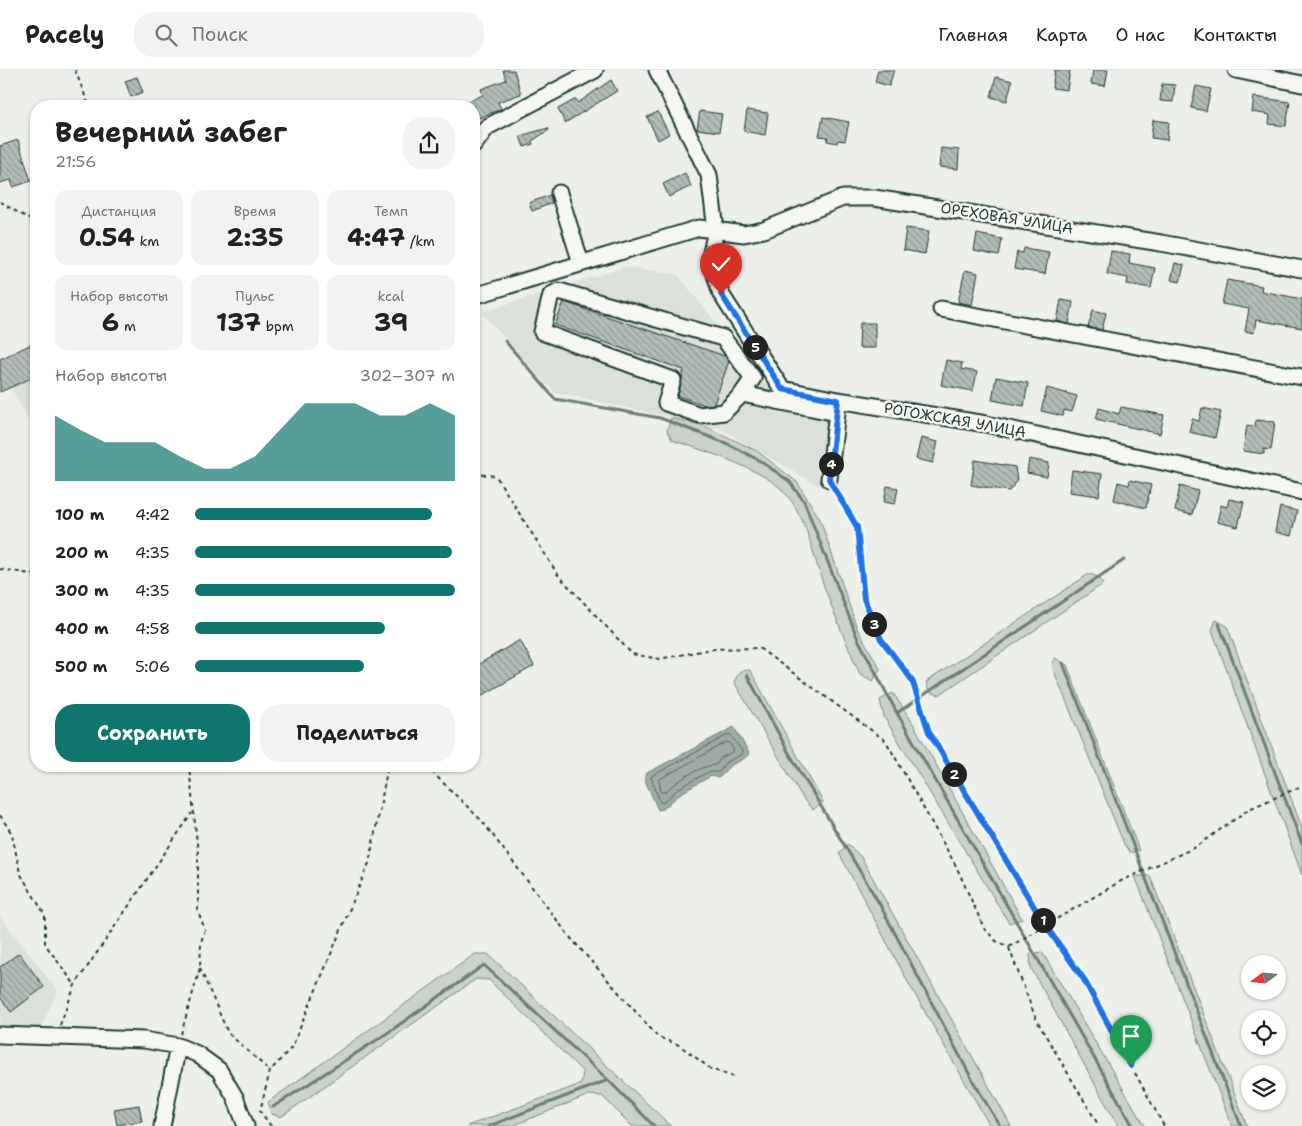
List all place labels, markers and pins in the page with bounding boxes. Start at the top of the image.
pin [700,243,742,294]
pin: 5 [742,334,768,360]
pin: 4 [818,452,844,476]
pin: 3 [862,612,886,636]
pin: 2 [942,762,966,786]
pin: 1 [1030,908,1056,932]
pin [1110,1015,1152,1066]

